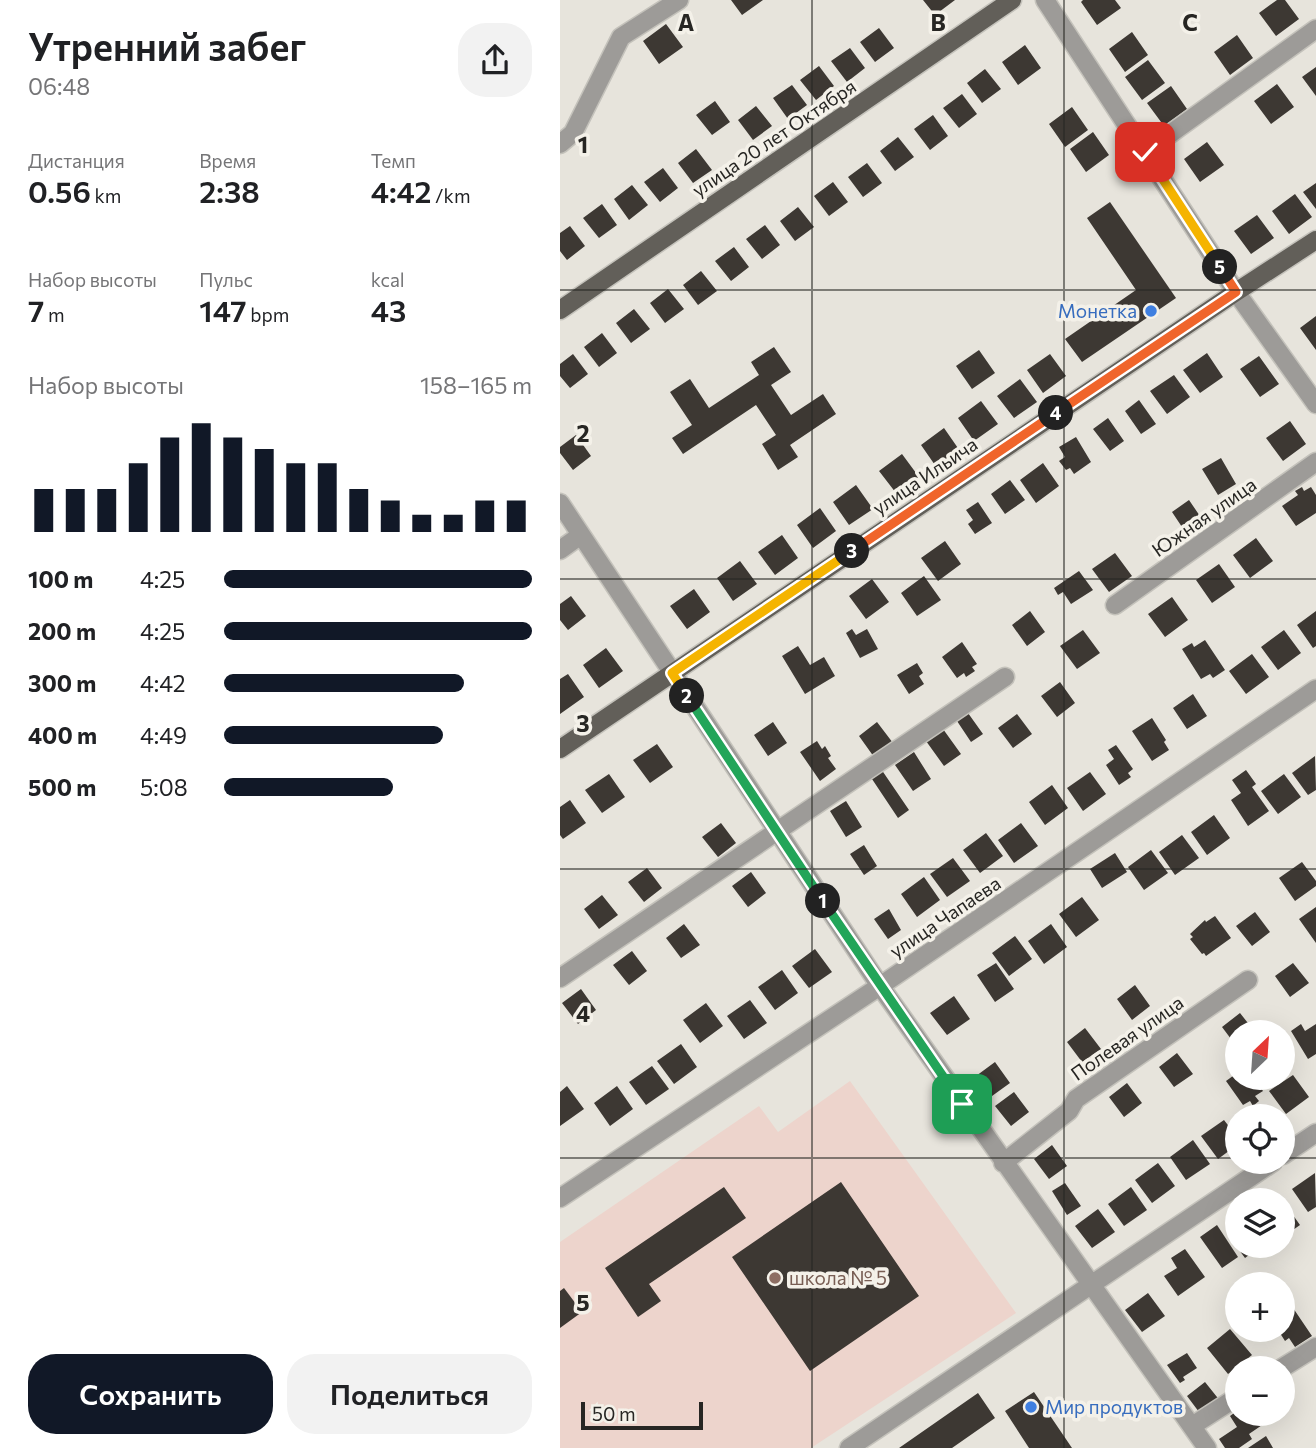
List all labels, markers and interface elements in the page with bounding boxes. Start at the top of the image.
text: A [678,8,695,36]
text: B [930,8,946,36]
text: C [1182,8,1198,36]
text: Утренний забег [28,22,306,69]
button: share [458,23,532,97]
text: 06:48 [28,72,90,100]
street label: улица 20 лет Октября [687,74,860,201]
pin [1115,122,1175,182]
text: 1 [578,130,588,158]
icon: check [1126,133,1164,171]
text: Дистанция [28,149,125,172]
text: Время [199,149,256,172]
text: Темп [371,149,416,172]
text: 0.56 [28,172,91,209]
text: 2:38 [199,172,260,209]
text: 4:42 [371,172,431,209]
text: km [91,184,121,207]
text: /km [431,184,470,207]
pin: 5 [1202,250,1238,284]
text: 5 [1214,255,1225,278]
text: Набор высоты [28,268,157,291]
text: Пульс [199,268,253,291]
text: kcal [371,268,405,291]
text: 7 [28,291,44,328]
text: 147 [199,291,247,328]
text: 43 [371,291,406,328]
place label: Монетка [1058,299,1137,322]
text: m [44,303,65,326]
text: bpm [247,303,289,326]
marker: Монетка [1143,303,1159,319]
text: Набор высоты [28,371,184,399]
text: 158–165 m [420,371,532,399]
pin: 4 [1038,396,1074,430]
text: 4 [1050,401,1061,424]
text: 2 [576,419,590,447]
street label: улица Ильича [868,432,982,519]
street label: Южная улица [1147,472,1260,561]
pin: 3 [834,534,870,568]
text: 3 [846,539,857,562]
text: 100 m [28,565,93,593]
text: 4:25 [140,565,185,593]
text: 200 m [28,617,96,645]
text: 4:25 [140,617,185,645]
text: 300 m [28,669,96,697]
text: 4:42 [140,669,185,697]
pin: 2 [670,678,704,714]
text: 2 [681,684,692,707]
text: 3 [576,709,590,737]
text: 400 m [28,721,97,749]
text: 4:49 [140,721,187,749]
text: 500 m [28,773,96,801]
text: 5:08 [140,773,188,801]
street label: улица Чапаева [885,871,1005,962]
pin: 1 [806,884,840,918]
text: 1 [818,889,827,912]
street label: Полевая улица [1066,990,1187,1085]
text: 4 [576,999,590,1027]
north arrow [1225,1020,1295,1090]
map controls [1225,1020,1295,1426]
pin [932,1074,992,1134]
icon: arrive [943,1085,981,1123]
button: locate [1225,1104,1295,1174]
button: layers [1225,1188,1295,1258]
place label: школа № 5 [789,1266,887,1289]
marker: школа № 5 [767,1270,783,1286]
button: + [1225,1272,1295,1342]
text: 5 [576,1288,590,1316]
button: Сохранить [28,1354,273,1434]
button: Поделиться [287,1354,532,1434]
button: − [1225,1356,1295,1426]
place label: Мир продуктов [1045,1395,1183,1418]
scale bar [581,1399,704,1431]
marker: Мир продуктов [1023,1399,1039,1415]
text: 50 m [592,1402,636,1425]

